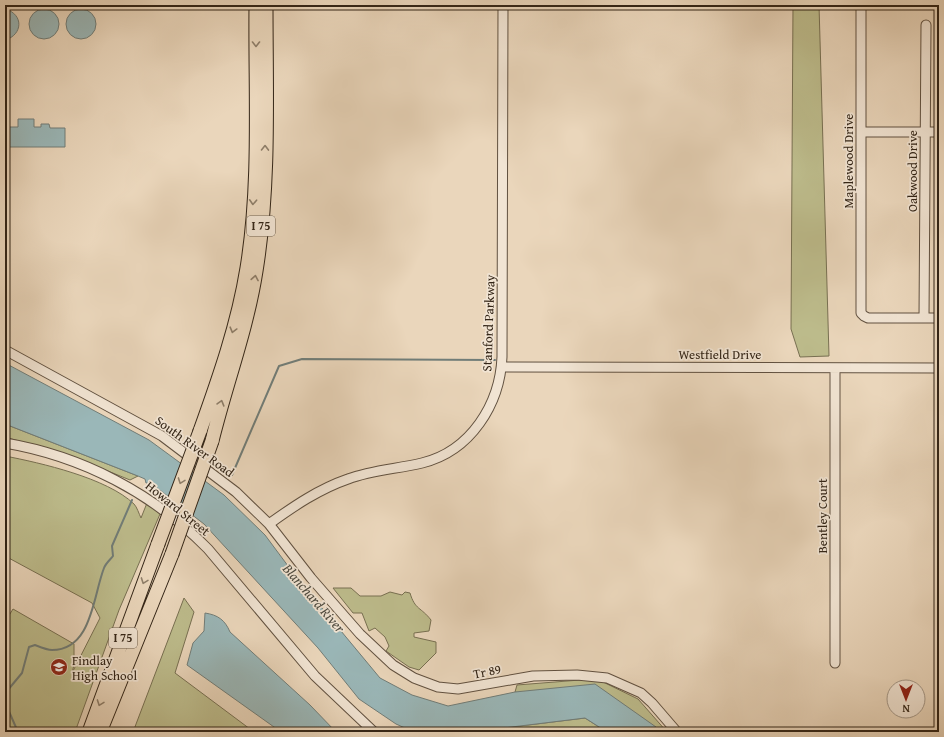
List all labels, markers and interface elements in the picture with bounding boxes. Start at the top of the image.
one-way arrow [252,41,260,47]
street label: Maplewood Drive [839,114,858,208]
street label: Oakwood Drive [903,130,922,212]
one-way arrow [261,145,269,151]
one-way arrow [249,199,258,205]
road number: I 75 [247,216,275,236]
street label: Stanford Parkway [477,274,500,372]
one-way arrow [250,275,259,281]
one-way arrow [230,327,238,333]
street label: Westfield Drive [679,345,761,364]
one-way arrow [216,400,225,407]
street label: South River Road [151,411,238,482]
street label: Howard Street [141,476,214,541]
one-way arrow [178,477,186,484]
street label: Bentley Court [813,478,832,554]
water label: Blanchard River [278,558,350,638]
one-way arrow [141,577,149,584]
road number: I 75 [109,628,137,648]
place label: Findlay High School [72,651,137,685]
school or university icon: Findlay High School [49,657,69,677]
street label: Tr 89 [471,659,503,684]
north arrow [886,679,926,719]
one-way arrow [96,699,104,706]
text: N [902,701,910,717]

